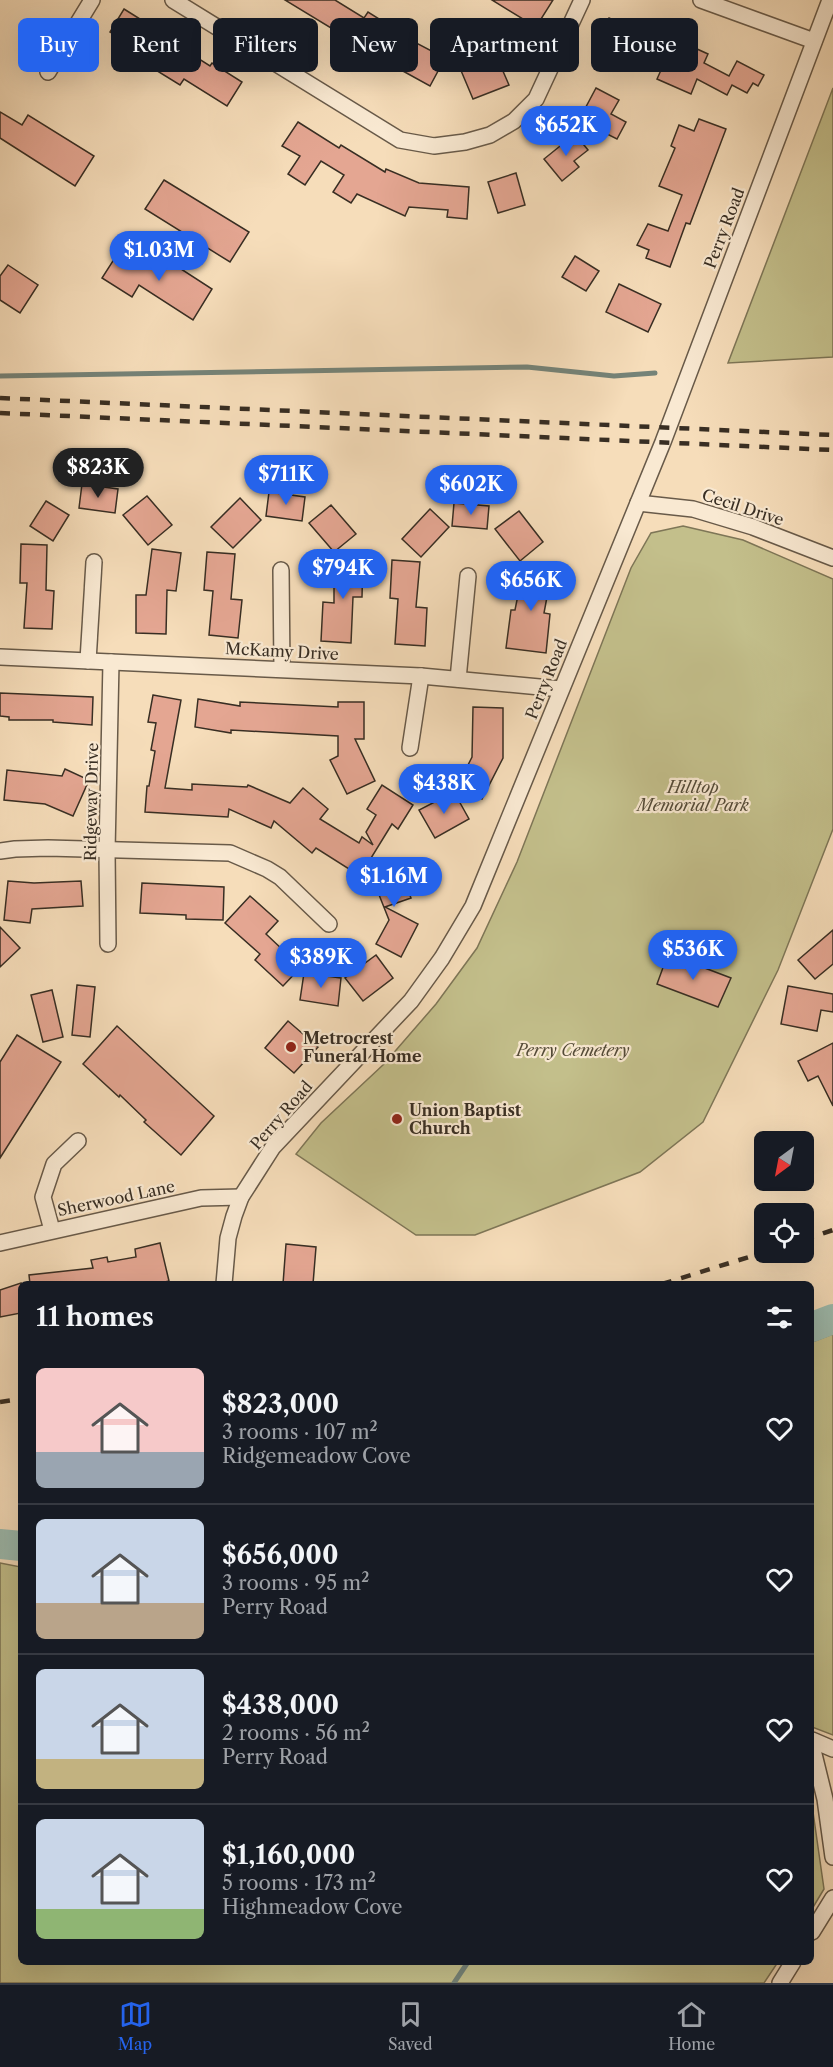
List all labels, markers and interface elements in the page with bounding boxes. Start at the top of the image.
chip: Buy [18,18,99,72]
chip: Rent [111,18,201,72]
chip: Filters [213,18,318,72]
chip: New [330,18,418,72]
chip: Apartment [430,18,579,72]
chip: House [591,18,698,72]
pin: $652K [524,106,608,157]
text: $652K [535,113,597,137]
street label: Perry Road [699,185,749,271]
pin: $1.03M [110,231,208,282]
text: $1.03M [124,238,194,262]
pin: $823K [56,448,140,499]
text: $823K [67,455,129,479]
pin: $711K [244,455,328,506]
text: $711K [258,462,314,486]
pin: $602K [429,465,513,516]
text: $602K [439,472,503,496]
street label: Cecil Drive [699,484,787,530]
pin: $794K [301,549,385,600]
text: $794K [312,556,374,580]
pin: $656K [489,561,573,612]
text: $656K [500,568,562,592]
street label: Perry Road [521,636,571,722]
street label: McKamy Drive [225,638,339,664]
street label: Ridgeway Drive [80,743,102,861]
pin: $438K [402,764,486,815]
text: $438K [413,771,475,795]
park label: Hilltop Memorial Park [635,777,749,815]
pin: $1.16M [345,857,443,908]
text: $1.16M [360,864,428,888]
pin: $536K [651,930,735,981]
text: $536K [662,937,724,961]
pin: $389K [279,938,363,989]
text: $389K [290,945,352,969]
place label: Metrocrest Funeral Home [303,1028,422,1066]
marker: Metrocrest Funeral Home [284,1040,298,1054]
park label: Perry Cemetery [514,1040,630,1060]
street label: Perry Road [246,1076,317,1154]
place label: Union Baptist Church [409,1100,522,1138]
marker: Union Baptist Church [390,1112,404,1126]
north arrow [754,1131,814,1191]
map controls [754,1131,814,1263]
street label: Sherwood Lane [55,1176,177,1220]
button: locate [754,1203,814,1263]
text: 11 homes [36,1301,154,1333]
icon: filters [763,1301,796,1334]
text: $823,000 [222,1388,339,1420]
icon: home [84,1392,156,1464]
icon: heart [763,1412,796,1445]
text: 3 rooms · 107 m² [222,1420,378,1444]
text: Ridgemeadow Cove [222,1444,411,1468]
text: $656,000 [222,1539,338,1571]
icon: home [84,1543,156,1615]
icon: heart [763,1563,796,1596]
text: 3 rooms · 95 m² [222,1571,369,1595]
text: Perry Road [222,1595,328,1619]
text: $438,000 [222,1689,339,1721]
icon: home [84,1693,156,1765]
icon: heart [763,1713,796,1746]
text: 2 rooms · 56 m² [222,1721,370,1745]
text: Perry Road [222,1745,328,1769]
text: $1,160,000 [222,1839,355,1871]
icon: home [84,1843,156,1915]
icon: heart [763,1863,796,1896]
text: 5 rooms · 173 m² [222,1871,376,1895]
text: Highmeadow Cove [222,1895,402,1919]
tab: Map [118,1998,152,2054]
tab: Saved [388,1998,432,2054]
tab: Home [668,1998,715,2054]

